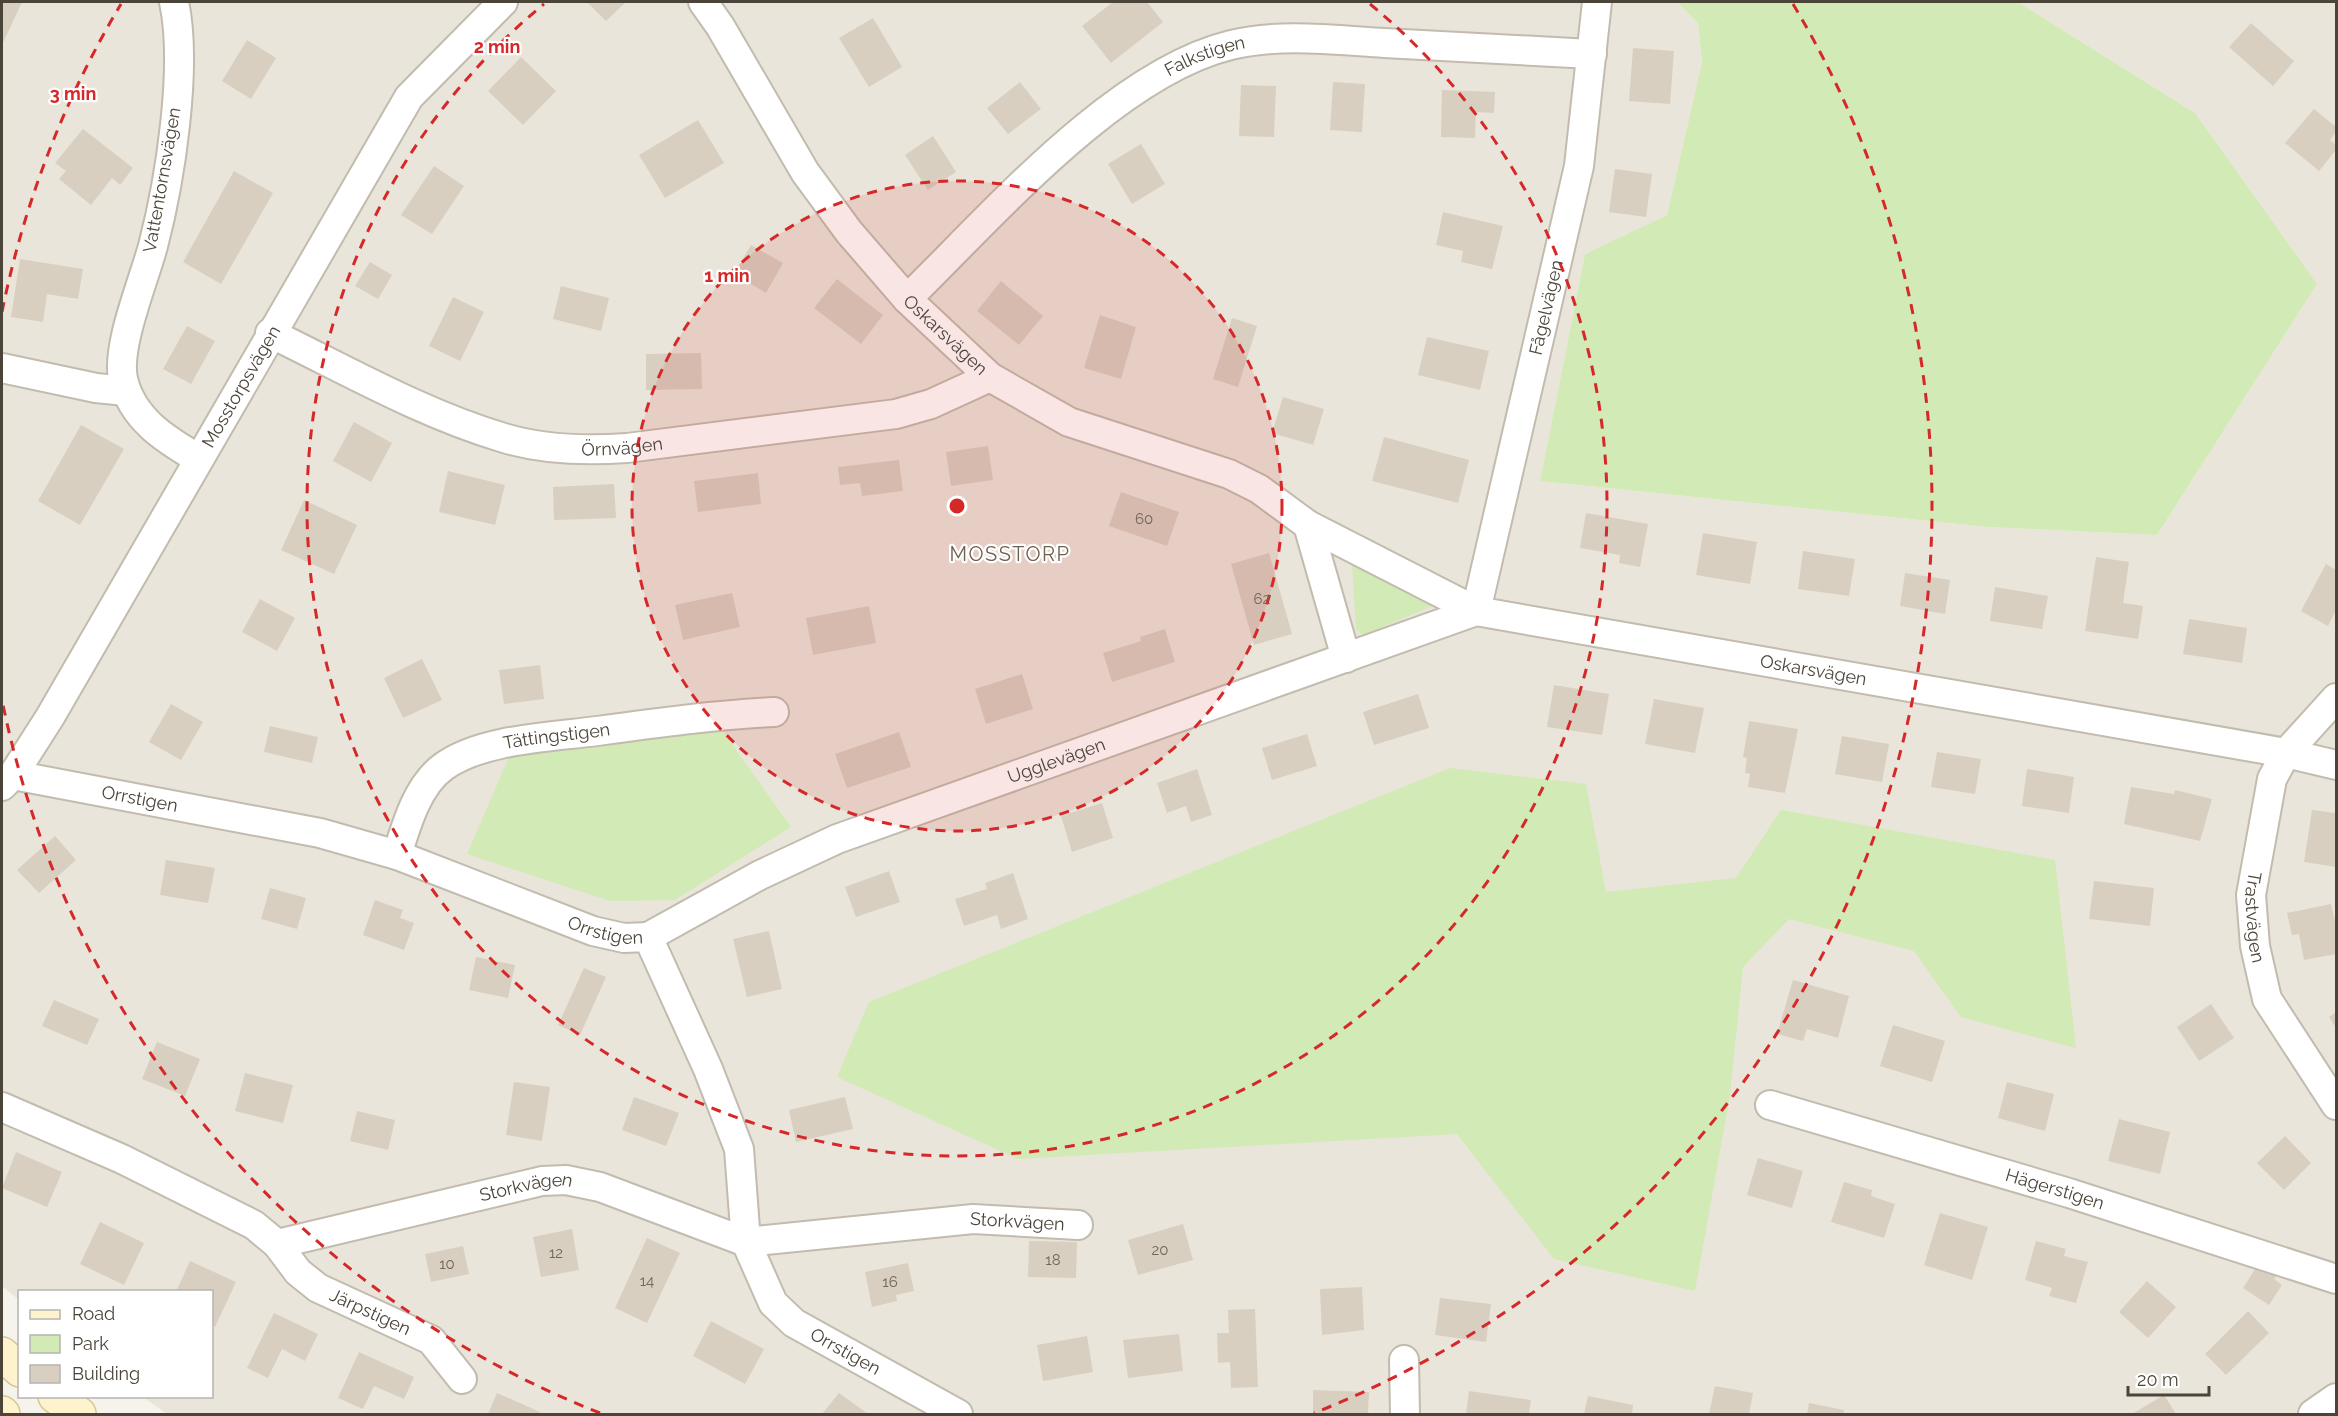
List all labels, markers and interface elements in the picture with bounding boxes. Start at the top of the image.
street label: Falkstigen [1161,31,1247,80]
text: 2 min [474,36,520,57]
text: 3 min [50,83,96,104]
street label: Vattentornsvägen [138,106,185,254]
street label: Fågelvägen [1525,258,1567,357]
text: 1 min [704,265,750,286]
street label: Oskarsvägen [899,290,992,379]
street label: Mosstorpsvägen [197,322,284,451]
street label: Örnvägen [581,433,664,459]
centre of rings [947,496,967,516]
house number: 60 [1135,510,1153,528]
district label: MOSSTORP [949,542,1071,566]
house number: 62 [1254,590,1271,608]
street label: Oskarsvägen [1759,650,1868,689]
street label: Tättingstigen [501,718,611,753]
street label: Ugglevägen [1005,733,1108,787]
street label: Orrstigen [100,781,180,816]
street label: Trastvägen [2241,870,2269,965]
street label: Orrstigen [565,911,643,948]
street label: Hägerstigen [2003,1164,2107,1214]
street label: Storkvägen [477,1168,575,1206]
street label: Storkvägen [970,1208,1065,1234]
house number: 20 [1152,1241,1169,1259]
house number: 12 [549,1244,563,1262]
house number: 18 [1045,1251,1061,1269]
house number: 10 [439,1255,455,1273]
house number: 14 [640,1272,654,1290]
house number: 16 [882,1273,898,1291]
street label: Järpstigen [327,1284,414,1339]
legend [18,1290,213,1398]
text: Road [72,1303,115,1324]
street label: Orrstigen [807,1323,884,1379]
text: Park [72,1333,109,1354]
scale bar [2128,1359,2209,1397]
text: Building [72,1363,140,1384]
text: 20 m [2137,1369,2179,1390]

